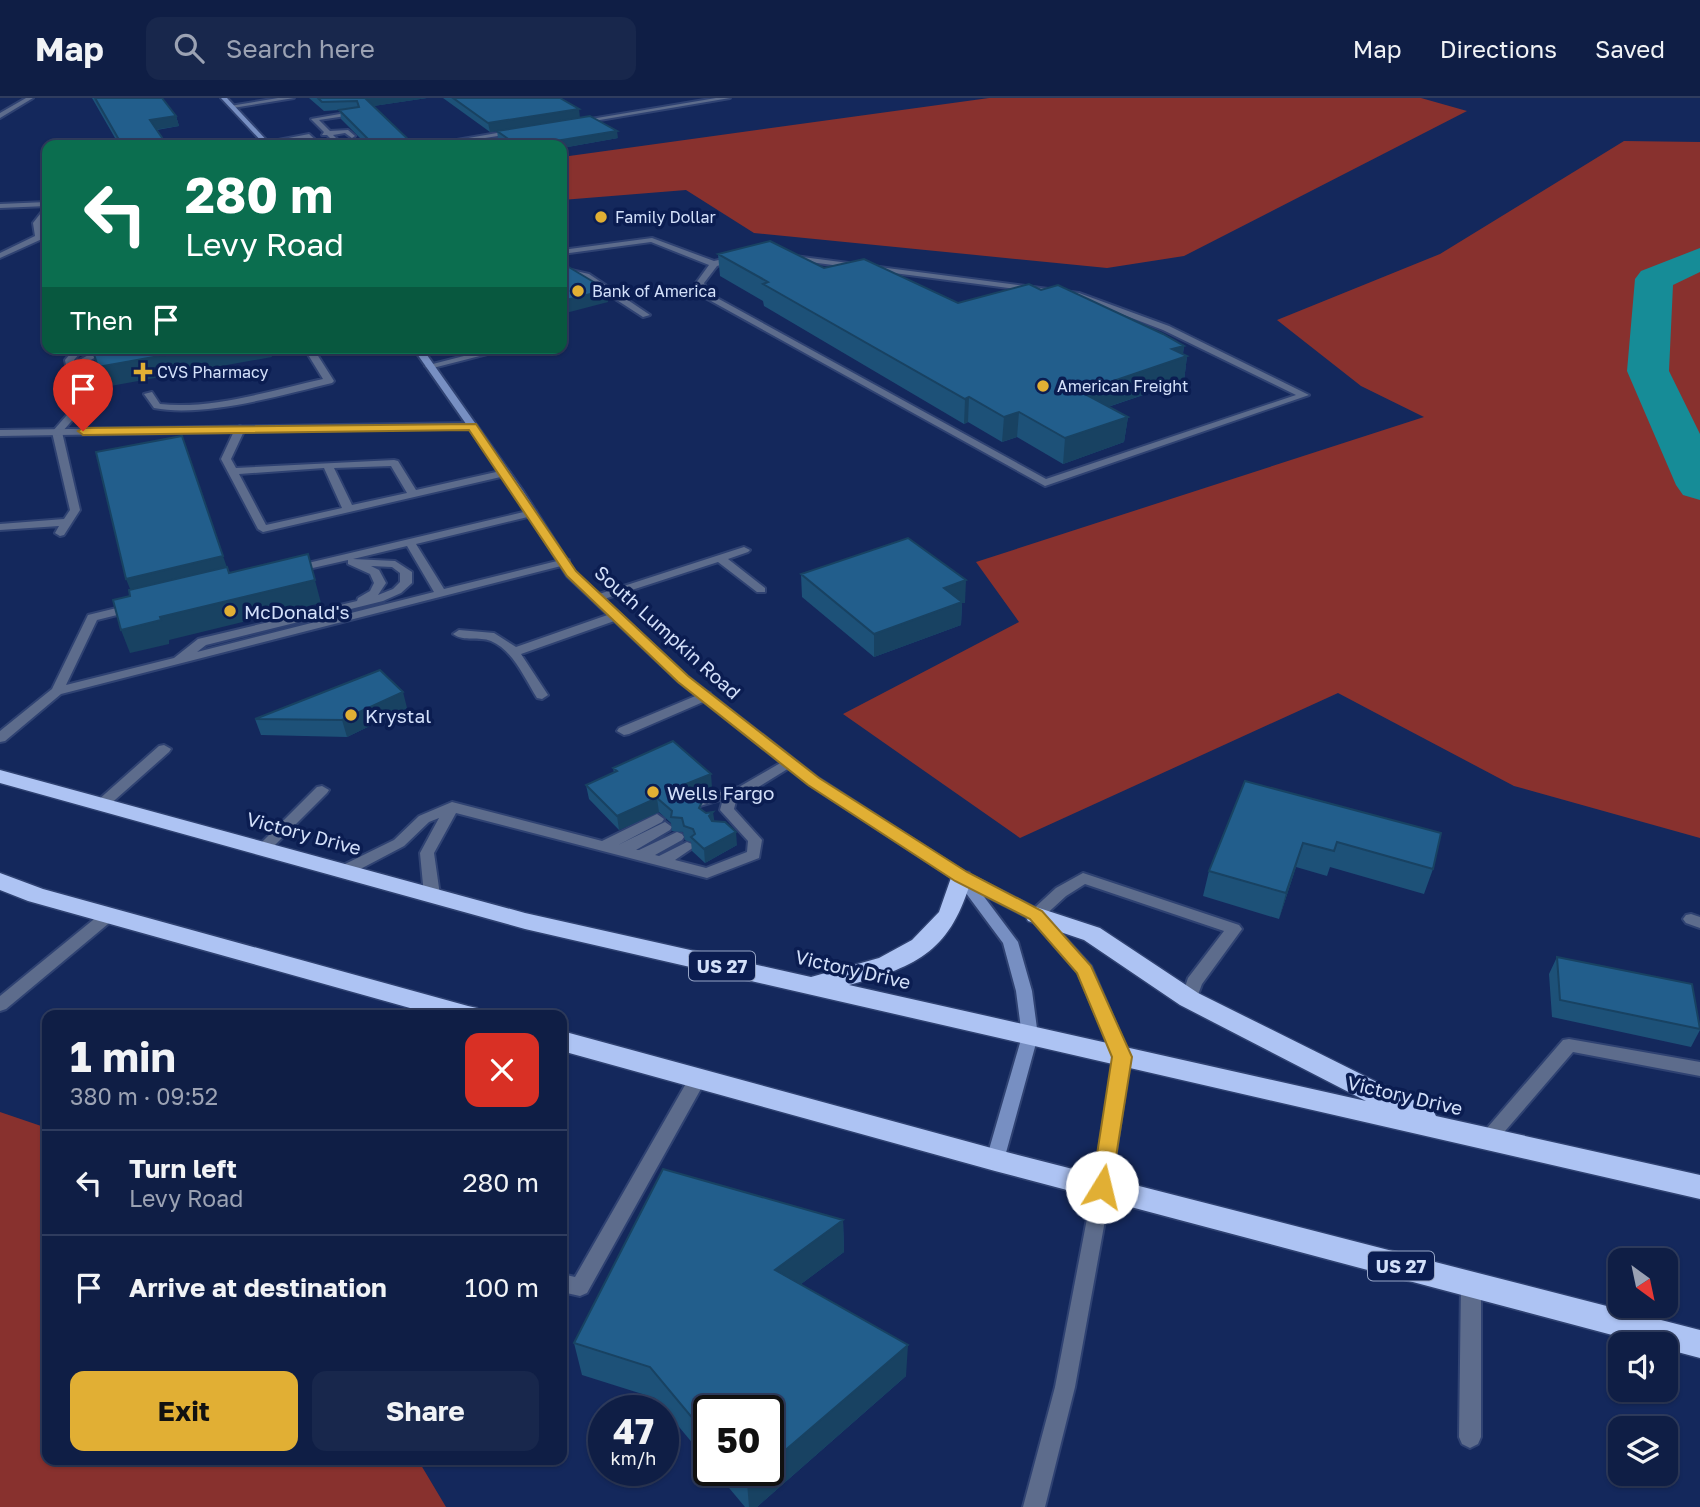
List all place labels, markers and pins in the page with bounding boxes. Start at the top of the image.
place label: Family Dollar [615,207,716,227]
marker: Family Dollar [593,209,609,225]
place label: Bank of America [592,281,716,301]
marker: Bank of America [570,283,586,299]
pin [53,359,113,431]
place label: CVS Pharmacy [157,362,268,382]
marker: CVS Pharmacy [135,364,151,380]
place label: American Freight [1057,376,1188,396]
marker: American Freight [1035,378,1051,394]
place label: McDonald's [244,600,350,623]
marker: McDonald's [222,603,238,619]
place label: Krystal [365,704,431,727]
marker: Krystal [343,707,359,723]
place label: Wells Fargo [667,781,774,804]
marker: Wells Fargo [645,784,661,800]

